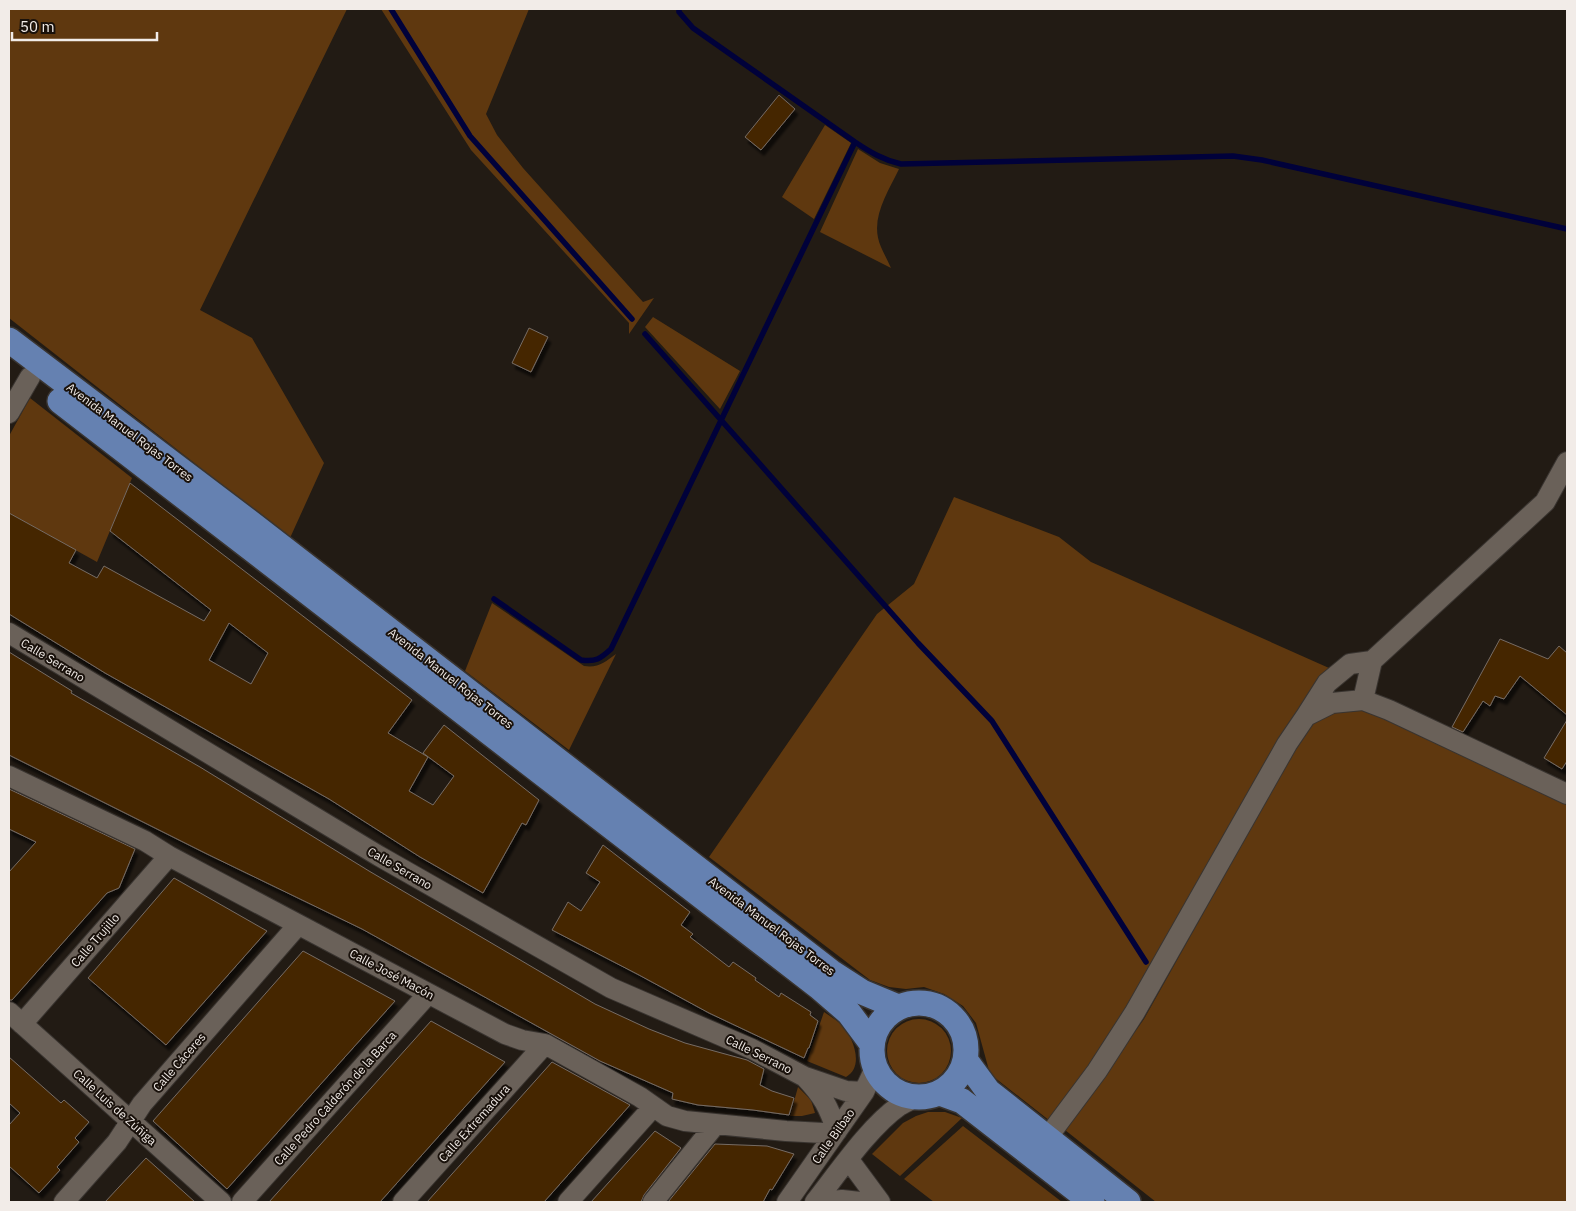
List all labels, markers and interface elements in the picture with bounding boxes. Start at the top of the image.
scale bar [12,10,158,42]
text: 50 m [20,17,55,36]
street label: Avenida Manuel Rojas Torres [64,379,196,485]
street label: Avenida Manuel Rojas Torres [385,624,517,732]
street label: Calle Serrano [18,635,88,685]
street label: Calle Serrano [365,844,435,893]
street label: Avenida Manuel Rojas Torres [706,873,838,979]
street label: Calle Trujillo [68,910,123,970]
street label: Calle José Macón [347,945,437,1003]
street label: Calle Pedro Calderón de la Barca [271,1027,400,1168]
street label: Calle Cáceres [149,1029,209,1094]
street label: Calle Serrano [723,1031,795,1077]
street label: Calle Luis de Zúñiga [70,1066,160,1149]
street label: Calle Extremadura [435,1081,513,1165]
street label: Calle Bilbao [809,1105,858,1166]

